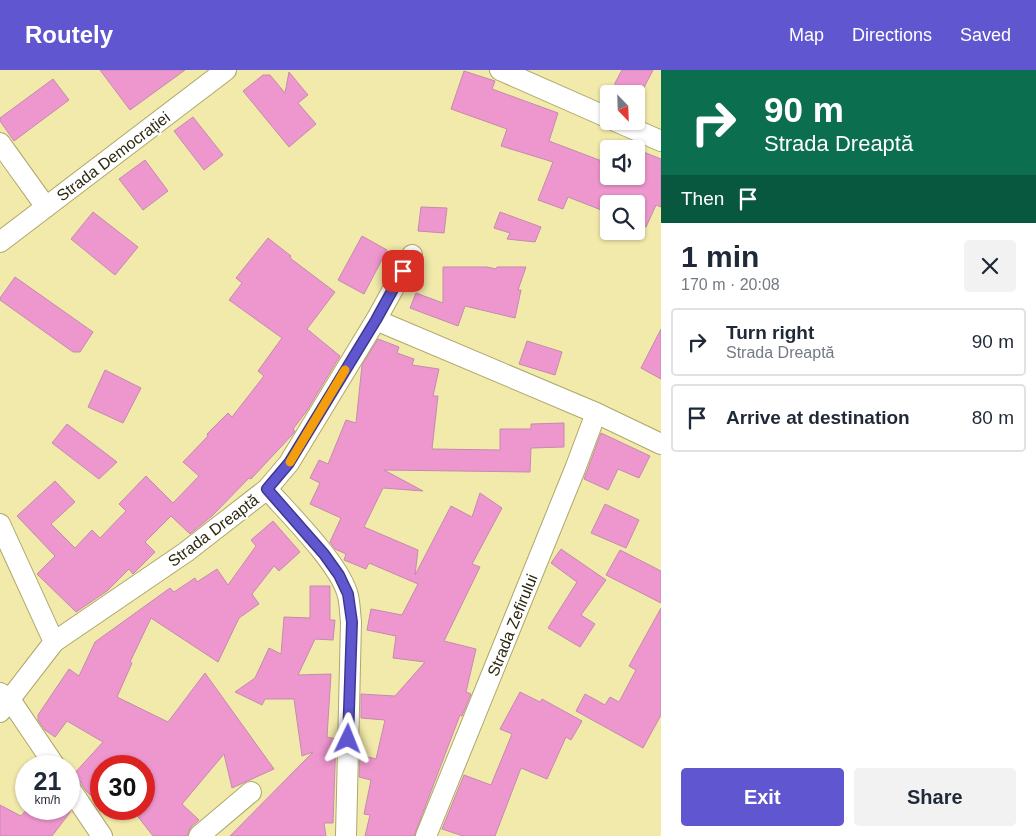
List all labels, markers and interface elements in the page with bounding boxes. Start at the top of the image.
text: Routely [25,21,113,48]
text: Map [789,25,824,45]
text: Directions [852,25,932,45]
text: Saved [960,25,1011,45]
north arrow [600,85,645,130]
map controls [600,85,645,240]
icon: right [681,90,746,155]
text: 90 m [764,90,844,129]
street label: Strada Democrației [53,108,173,204]
text: Strada Dreaptă [764,131,913,156]
button: sound [600,140,645,185]
icon: arrive [734,185,762,213]
text: Then [681,188,724,209]
button: search [600,195,645,240]
text: 1 min [681,240,759,273]
button: close [964,240,1016,292]
pin [382,250,424,292]
icon: arrive [389,257,417,285]
text: 170 m · 20:08 [681,276,780,293]
text: Turn right [726,322,814,343]
icon: right [683,328,711,356]
text: 90 m [972,331,1014,352]
text: Strada Dreaptă [726,344,835,361]
icon: arrive [683,404,711,432]
text: Arrive at destination [726,407,910,428]
text: 80 m [972,407,1014,428]
street label: Strada Dreaptă [165,491,262,570]
street label: Strada Zefirului [484,572,541,679]
position arrow [321,712,373,764]
speed limit sign: 30 [90,755,155,820]
text: 21 [34,767,61,795]
button: Exit [681,768,844,826]
button: Share [854,768,1016,826]
text: km/h [34,793,61,807]

